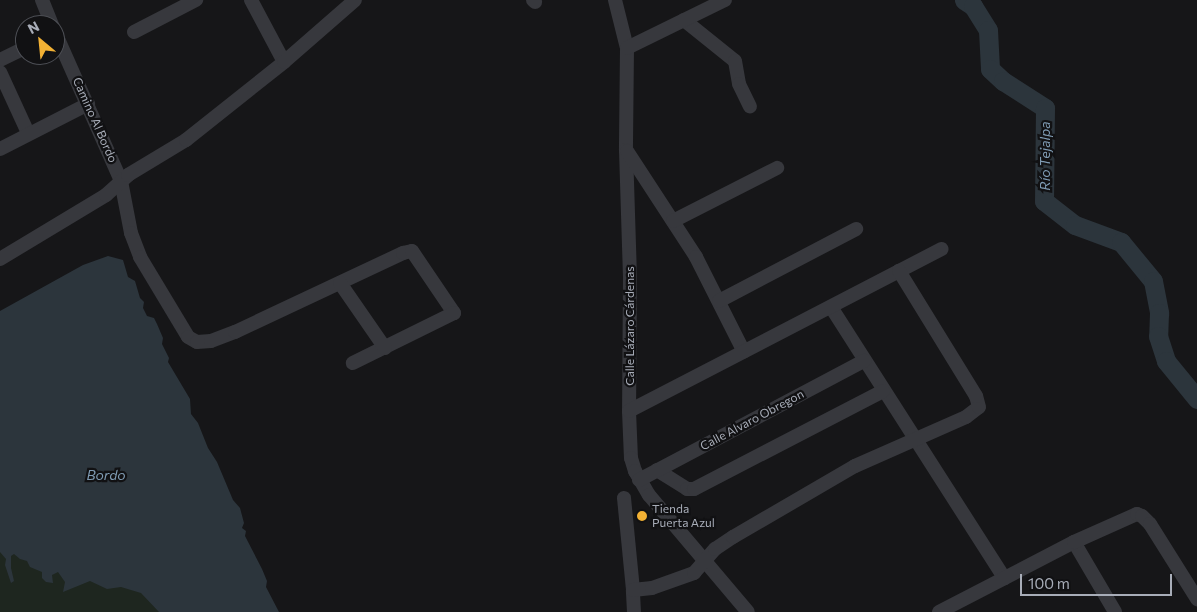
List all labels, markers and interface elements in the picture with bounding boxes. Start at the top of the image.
north arrow [15,15,65,65]
text: N [25,17,42,37]
street label: Camino Al Bordo [70,75,120,165]
water label: Río Tejalpa [1037,121,1053,191]
street label: Calle Lázaro Cárdenas [623,266,637,386]
street label: Calle Alvaro Obregon [698,387,806,453]
water label: Bordo [86,467,126,483]
place label: Tienda Puerta Azul [652,502,715,530]
marker: Tienda Puerta Azul [636,510,648,522]
scale bar [1022,564,1174,596]
text: 100 m [1028,574,1070,592]

